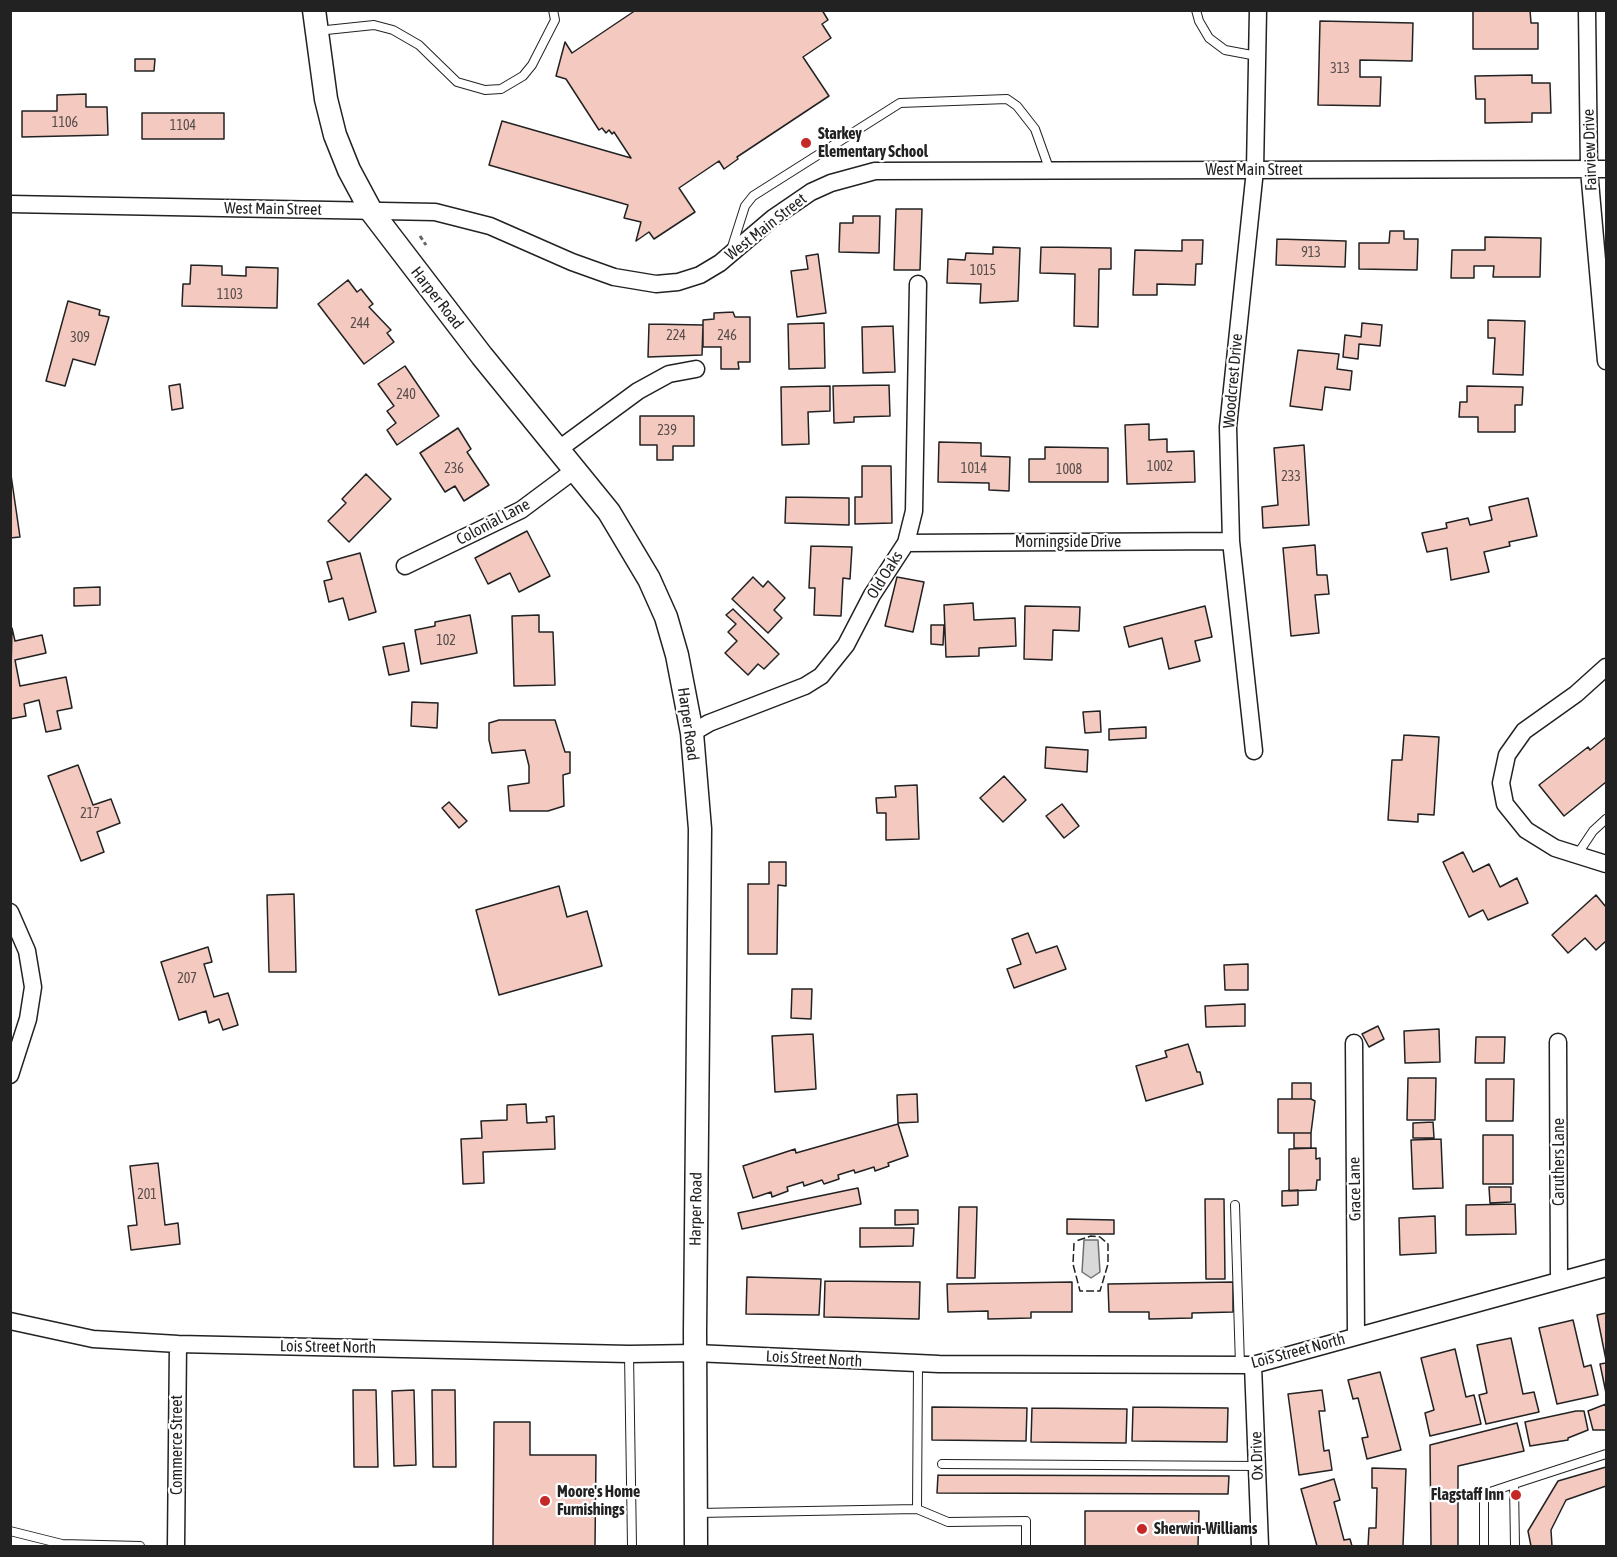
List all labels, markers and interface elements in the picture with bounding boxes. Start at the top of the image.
house number: 313 [1330,61,1350,77]
street label: Fairview Drive [1579,109,1601,191]
house number: 1106 [52,115,78,131]
house number: 1104 [170,118,196,134]
place label: Starkey Elementary School [818,124,928,162]
marker: Starkey Elementary School [799,136,813,150]
street label: West Main Street [1205,160,1303,180]
street label: West Main Street [722,189,810,265]
street label: West Main Street [224,199,322,219]
house number: 913 [1301,245,1321,261]
street label: Harper Road [407,263,467,333]
house number: 1015 [970,263,996,279]
house number: 1103 [217,287,243,303]
house number: 244 [350,316,370,332]
house number: 224 [666,328,686,344]
house number: 246 [717,328,737,344]
house number: 309 [70,330,90,346]
street label: Woodcrest Drive [1219,333,1247,429]
house number: 240 [396,387,416,403]
house number: 239 [657,423,677,439]
house number: 1002 [1147,459,1173,475]
house number: 236 [444,461,464,477]
house number: 1014 [961,461,987,477]
house number: 1008 [1056,462,1082,478]
house number: 233 [1281,469,1301,485]
street label: Colonial Lane [453,495,533,549]
street label: Morningside Drive [1015,532,1121,552]
street label: Old Oaks [863,548,907,602]
house number: 102 [436,633,456,649]
street label: Harper Road [673,686,703,762]
house number: 217 [80,806,100,822]
house number: 207 [177,971,197,987]
street label: Caruthers Lane [1549,1118,1569,1206]
street label: Grace Lane [1345,1157,1365,1221]
street label: Harper Road [686,1172,706,1246]
house number: 201 [137,1187,157,1203]
street label: Lois Street North [1249,1329,1347,1373]
street label: Lois Street North [280,1337,376,1357]
street label: Lois Street North [765,1347,863,1371]
street label: Commerce Street [167,1395,187,1495]
street label: Ox Drive [1247,1431,1267,1481]
place label: Moore's Home Furnishings [557,1482,640,1520]
place label: Flagstaff Inn [1431,1485,1504,1505]
marker: Flagstaff Inn [1509,1488,1523,1502]
marker: Moore's Home Furnishings [538,1494,552,1508]
place label: Sherwin-Williams [1154,1519,1258,1539]
marker: Sherwin-Williams [1135,1522,1149,1536]

